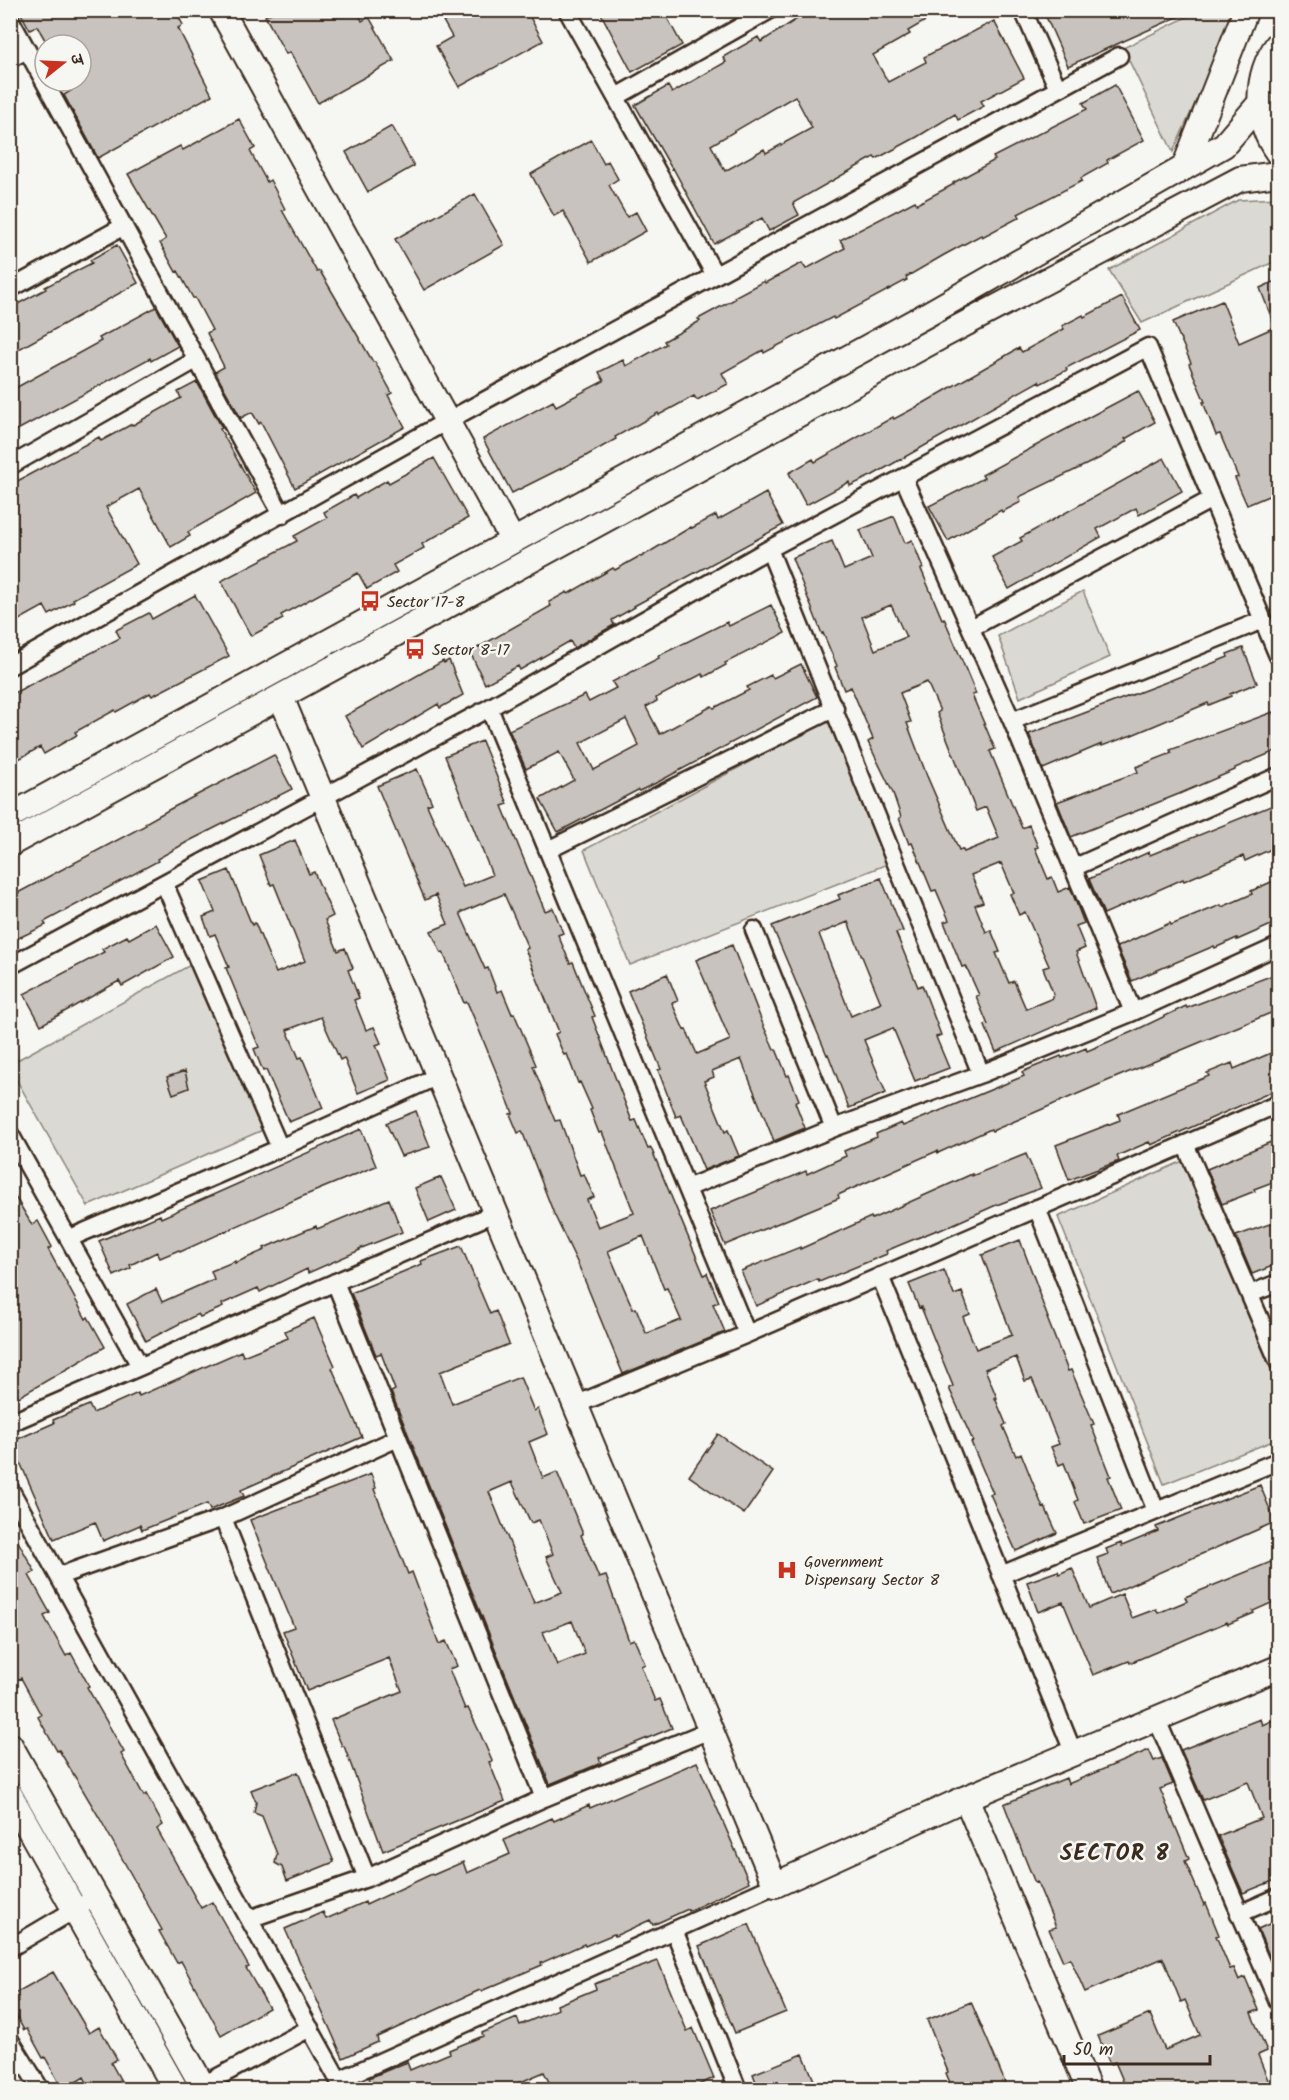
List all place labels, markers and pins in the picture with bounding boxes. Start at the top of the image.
bus stop icon: Sector 17-8 [358,589,382,613]
place label: Sector 17-8 [387,590,465,615]
bus stop icon: Sector 8-17 [403,637,427,661]
place label: Sector 8-17 [432,638,510,663]
place label: Government Dispensary Sector 8 [804,1550,940,1593]
hospital icon: Government Dispensary Sector 8 [775,1558,799,1582]

